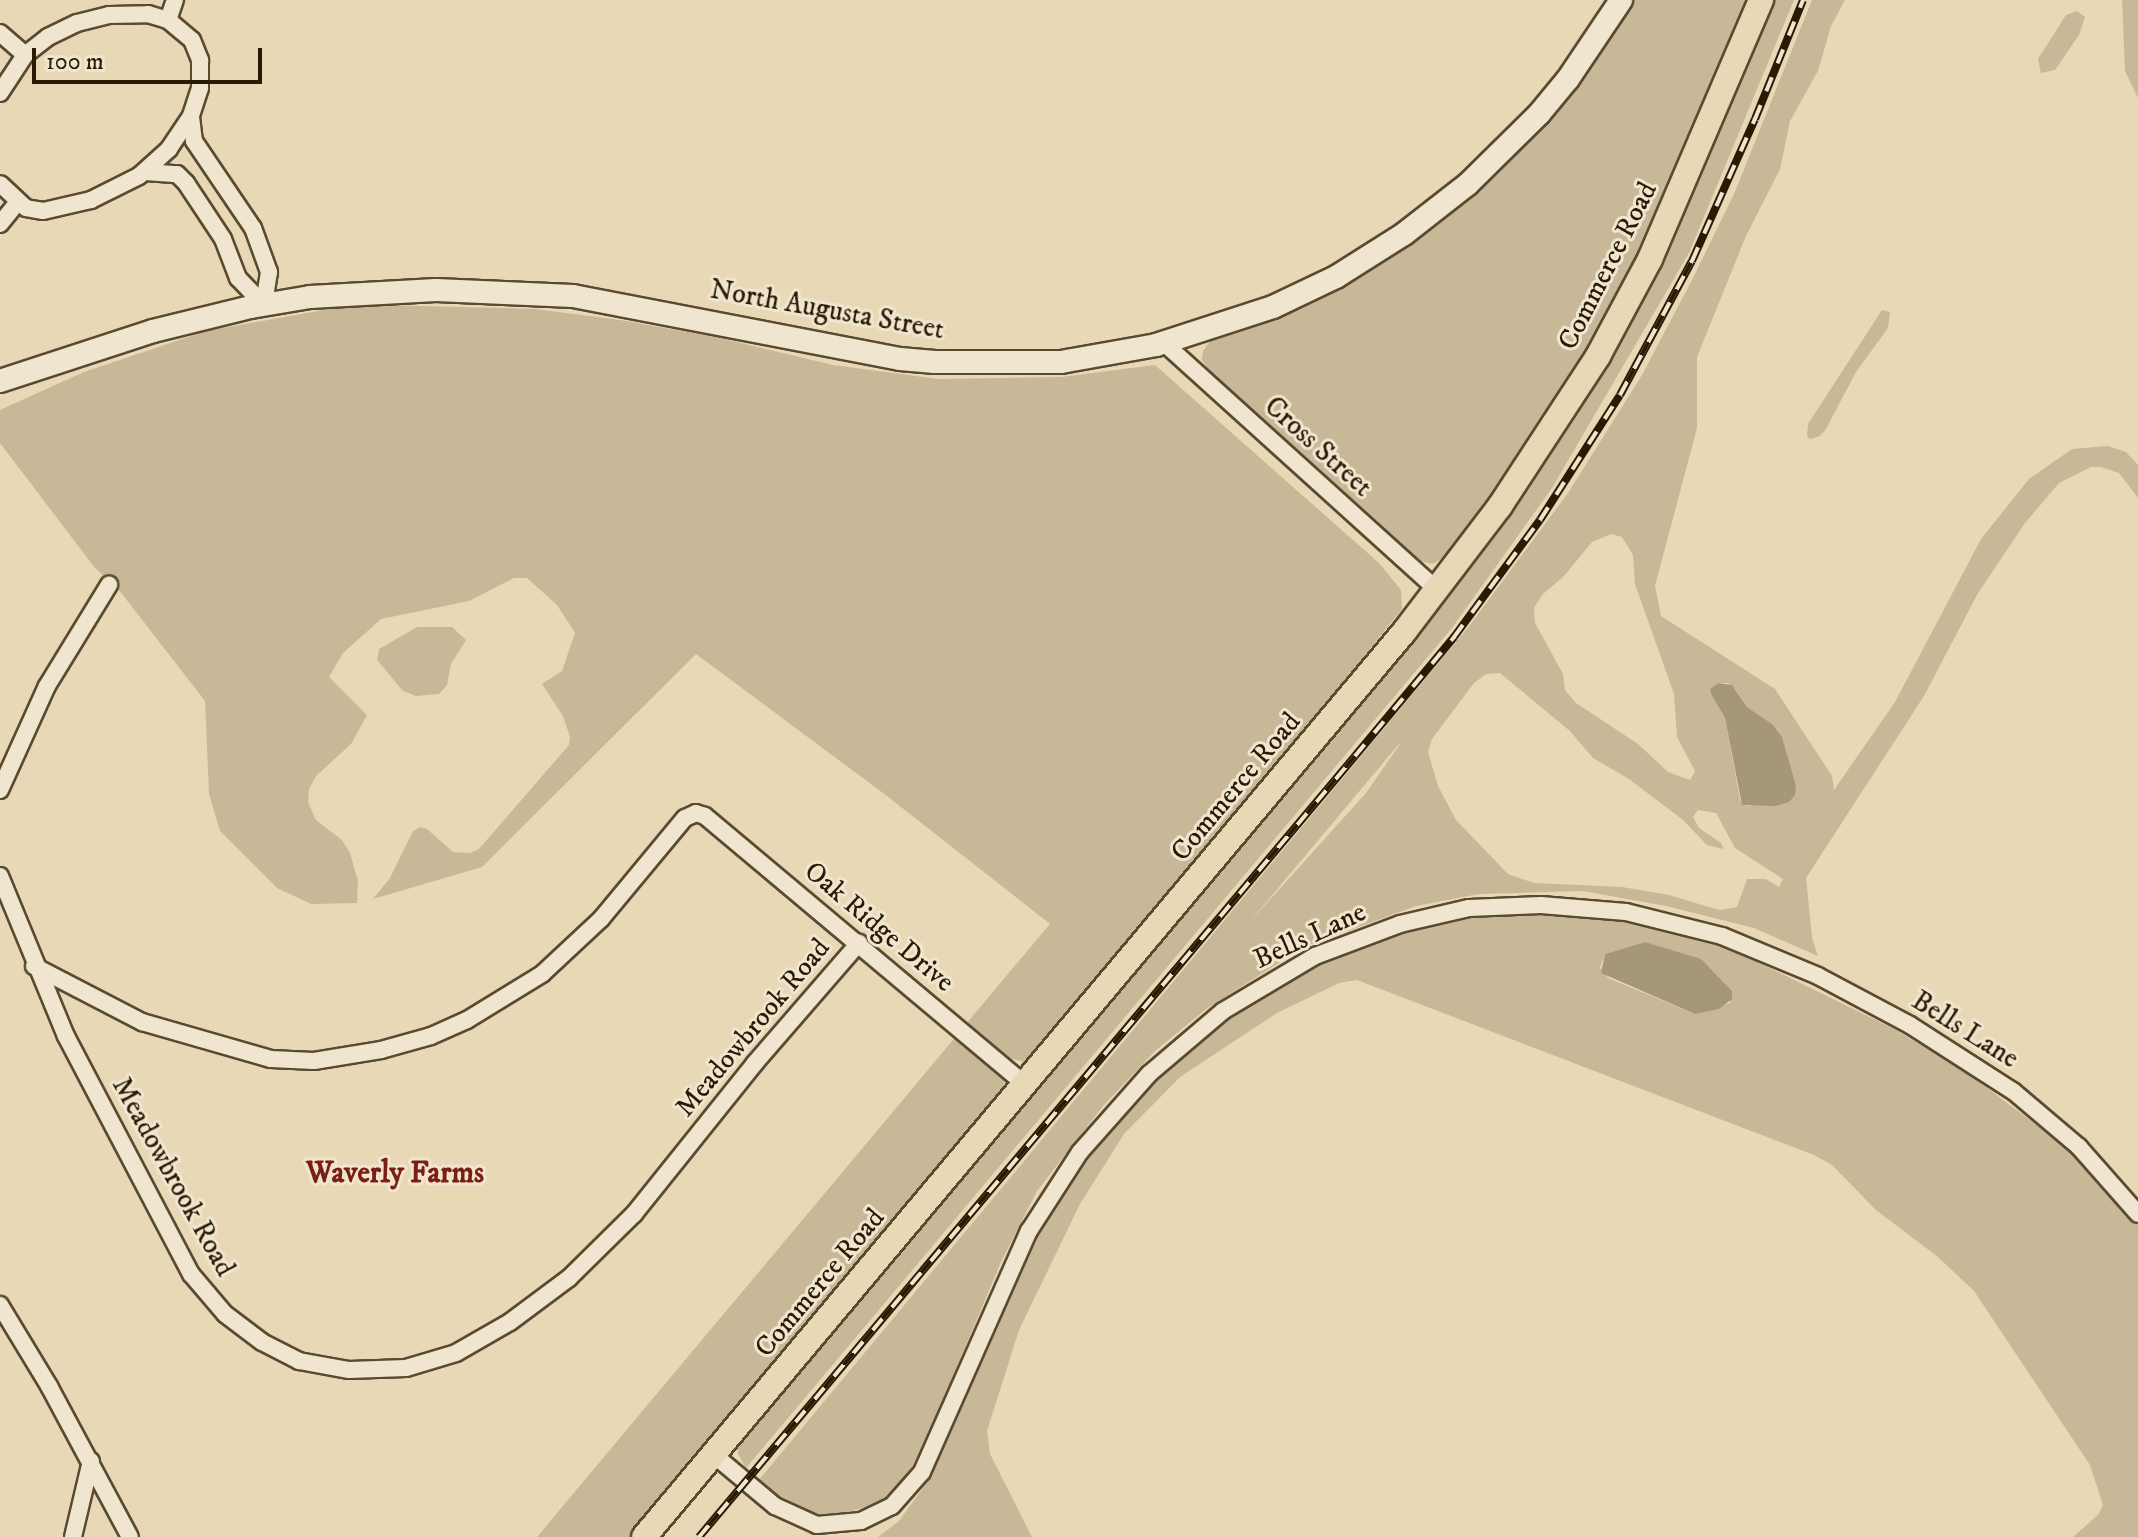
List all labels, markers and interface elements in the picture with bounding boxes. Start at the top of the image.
scale bar [36,32,266,82]
text: 100 m [46,47,104,77]
street label: Commerce Road [1551,176,1665,356]
street label: North Augusta Street [707,273,947,347]
street label: Cross Street [1257,390,1379,504]
street label: Commerce Road [1164,706,1308,868]
street label: Oak Ridge Drive [797,855,961,999]
street label: Bells Lane [1249,895,1371,977]
street label: Meadowbrook Road [669,932,837,1124]
street label: Bells Lane [1905,984,2025,1076]
street label: Meadowbrook Road [104,1072,242,1282]
district label: Waverly Farms [306,1156,484,1192]
street label: Commerce Road [748,1202,892,1364]

